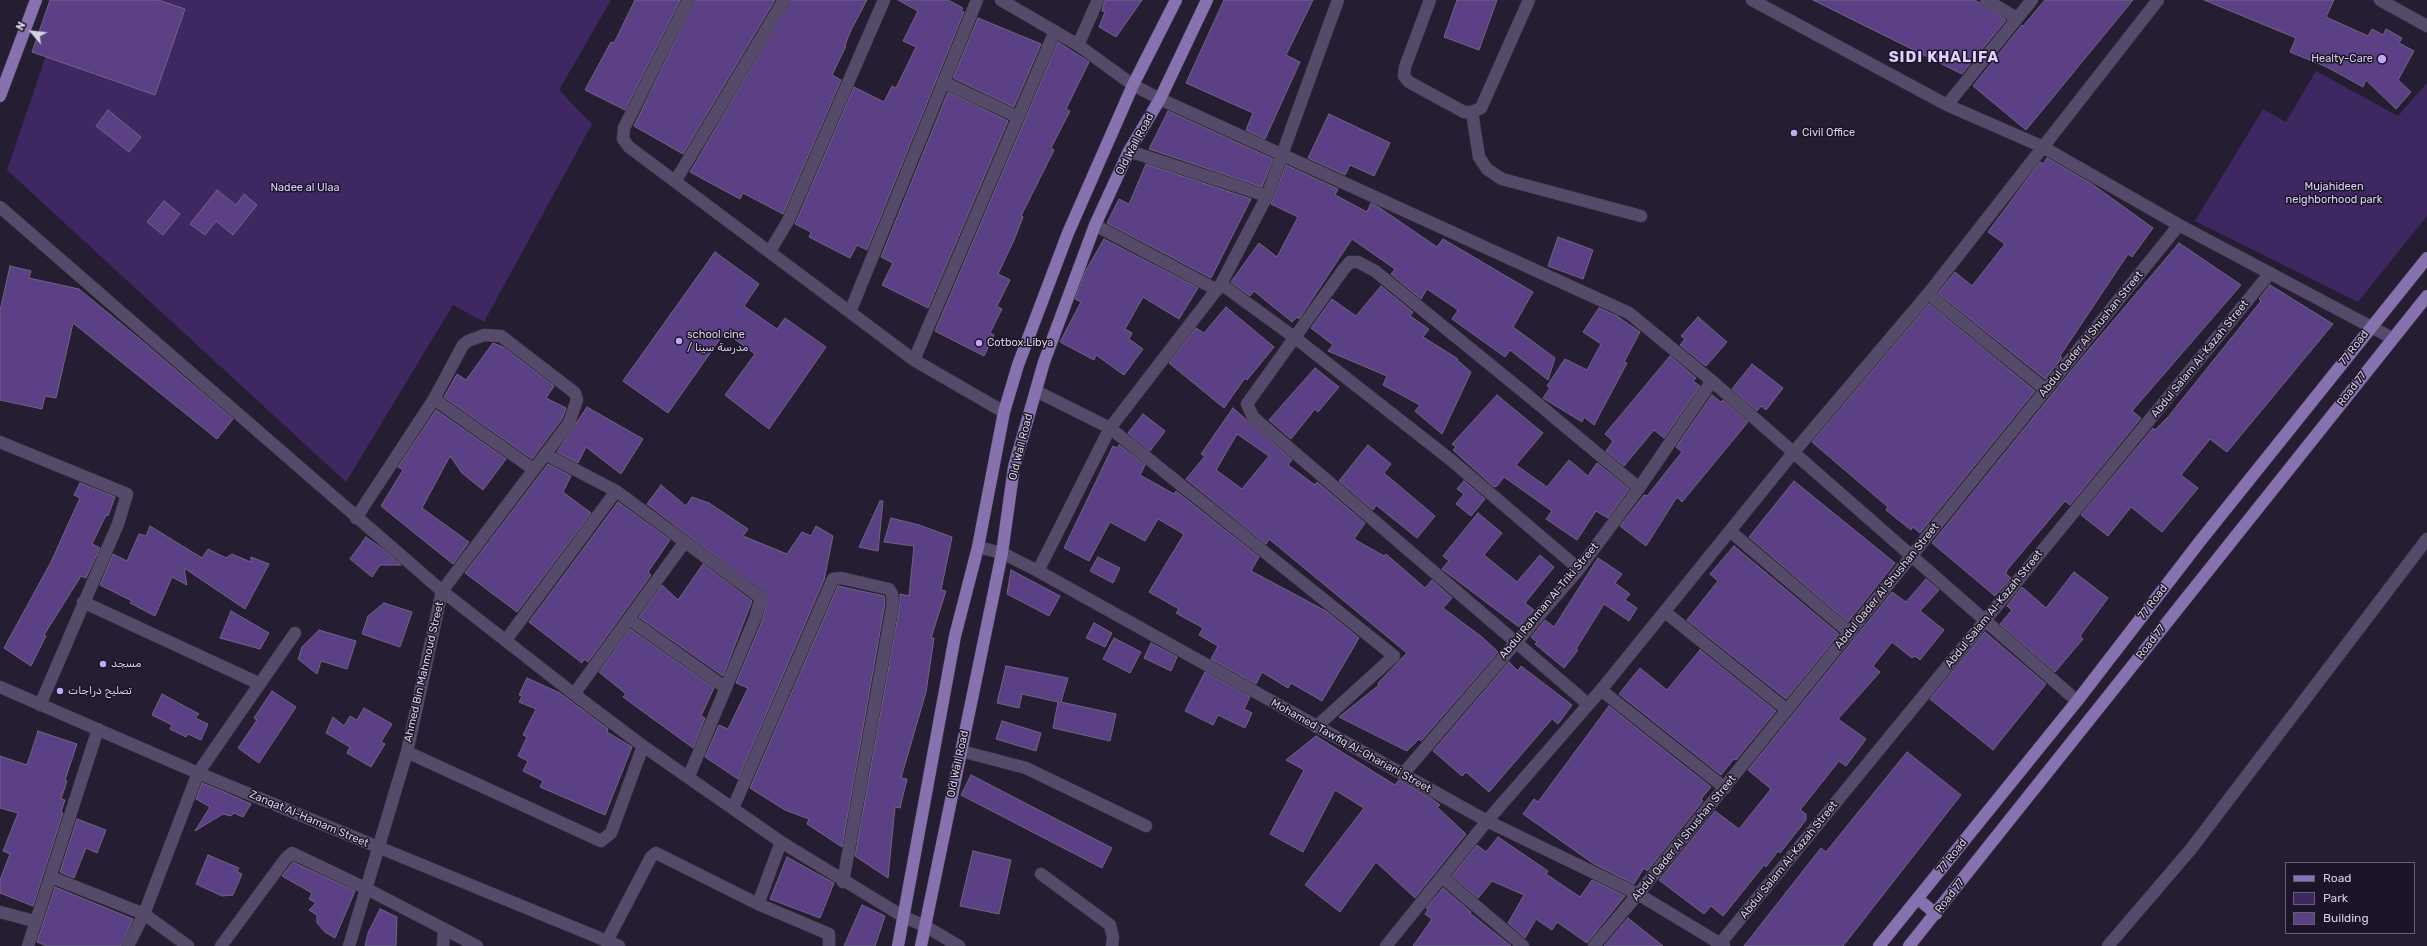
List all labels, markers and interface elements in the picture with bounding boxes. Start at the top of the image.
north arrow [12,12,52,52]
text: N [13,20,29,33]
district label: SIDI KHALIFA [1889,49,1999,67]
place label: Healty-Care [2311,52,2373,66]
marker: Healty-Care [2376,53,2388,65]
street label: Old Wall Road [1113,111,1157,177]
place label: Civil Office [1802,126,1855,140]
marker: Civil Office [1789,128,1799,138]
park label: Mujahideen neighborhood park [2286,180,2382,206]
park label: Nadee al Ulaa [270,181,340,195]
street label: Abdul Qader Al Shushan Street [2036,268,2146,400]
street label: Abdul Salam Al-Kazah Street [2149,298,2251,420]
place label: school cine / مدرسة سينا [687,328,748,354]
street label: 77 Road [2336,328,2372,368]
marker: school cine / مدرسة سينا [674,336,684,346]
place label: Cotbox.Libya [987,336,1053,350]
marker: Cotbox.Libya [974,338,984,348]
street label: Road 77 [2334,369,2370,409]
street label: Old Wall Road [1006,412,1036,482]
street label: Abdul Qader Al Shushan Street [1832,520,1942,652]
street label: Abdul Rahman Al-Triki Street [1497,540,1601,662]
street label: Abdul Salam Al-Kazah Street [1943,548,2045,670]
street label: 77 Road [2135,582,2171,622]
street label: Ahmed Bin Mahmoud Street [401,600,447,744]
street label: Road 77 [2133,622,2169,662]
place label: مسجد [111,657,141,671]
marker: مسجد [98,659,108,669]
place label: تصليح دراجات [68,684,132,698]
marker: تصليح دراجات [55,686,65,696]
street label: Mohamed Tawfiq Al-Ghariani Street [1269,696,1433,796]
street label: Old Wall Road [944,729,972,799]
street label: Abdul Qader Al Shushan Street [1629,772,1739,904]
street label: Zanqat Al-Hamam Street [247,788,371,850]
street label: Abdul Salam Al-Kazah Street [1738,799,1840,921]
street label: 77 Road [1934,836,1970,876]
legend [2285,862,2415,934]
text: Road [2323,871,2351,885]
street label: Road 77 [1932,876,1968,916]
text: Park [2323,891,2348,905]
text: Building [2323,911,2369,925]

